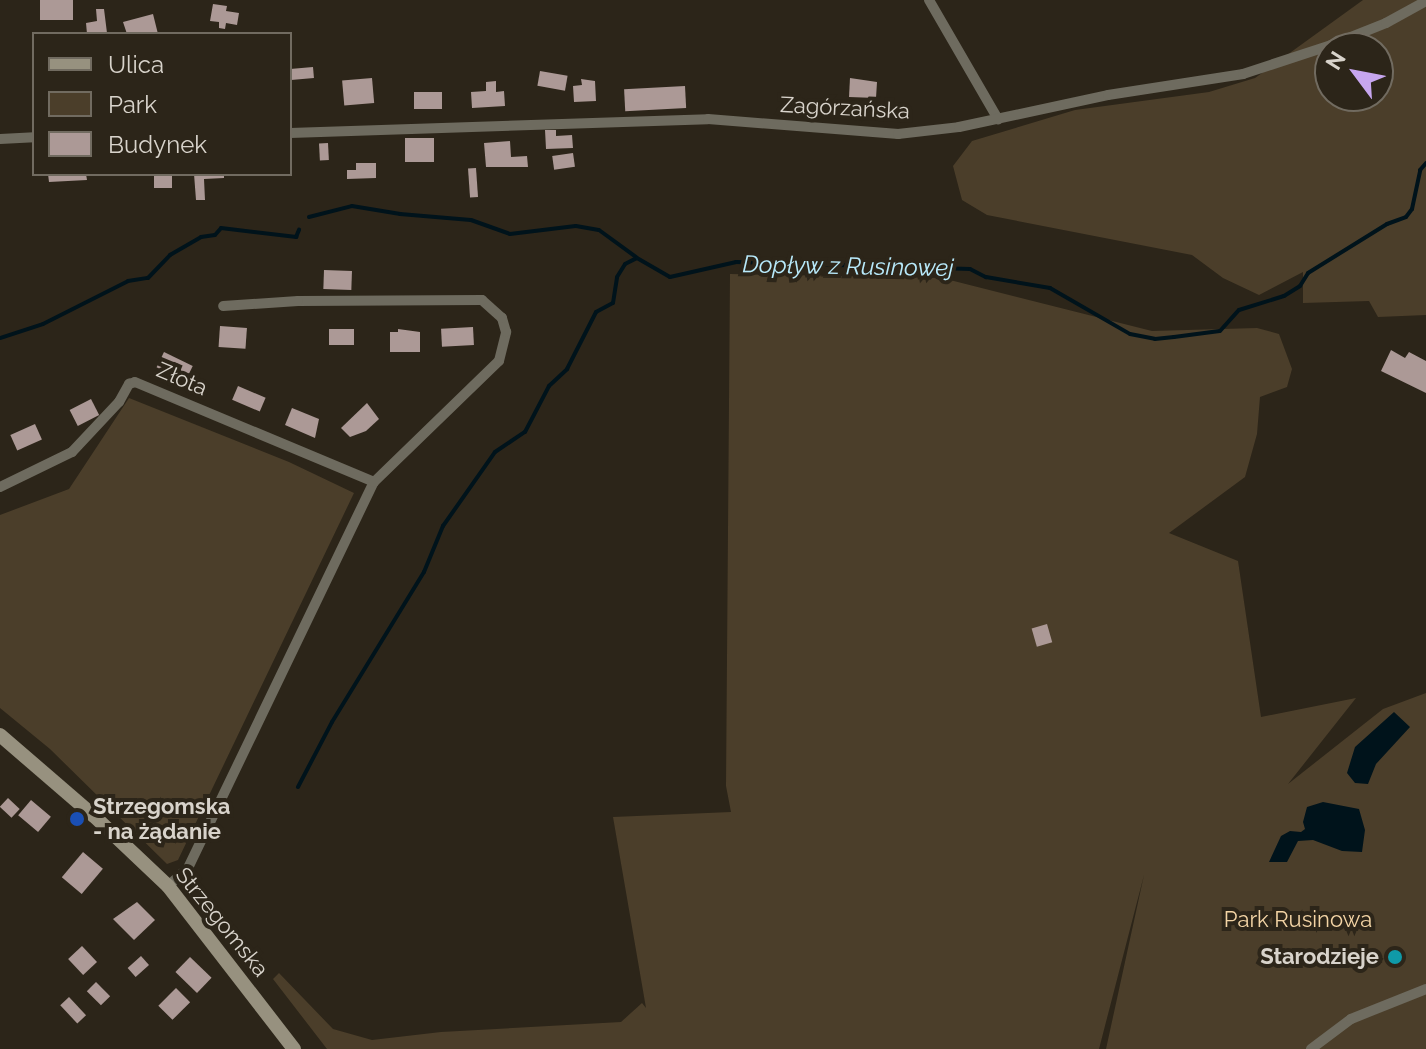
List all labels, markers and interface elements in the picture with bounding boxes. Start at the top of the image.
legend [32,32,292,176]
north arrow [1314,32,1394,112]
text: N [1320,46,1351,74]
text: Ulica [108,50,164,79]
text: Park [108,90,157,119]
street label: Zagórzańska [779,91,911,125]
text: Budynek [108,130,207,159]
water label: Dopływ z Rusinowej [742,250,954,282]
street label: Złota [153,357,211,401]
place label: Strzegomska - na żądanie [93,793,230,844]
marker: Strzegomska - na żądanie [68,810,86,828]
street label: Strzegomska [170,862,274,982]
park label: Park Rusinowa [1224,907,1372,933]
place label: Starodzieje [1260,944,1379,970]
marker: Starodzieje [1386,948,1404,966]

